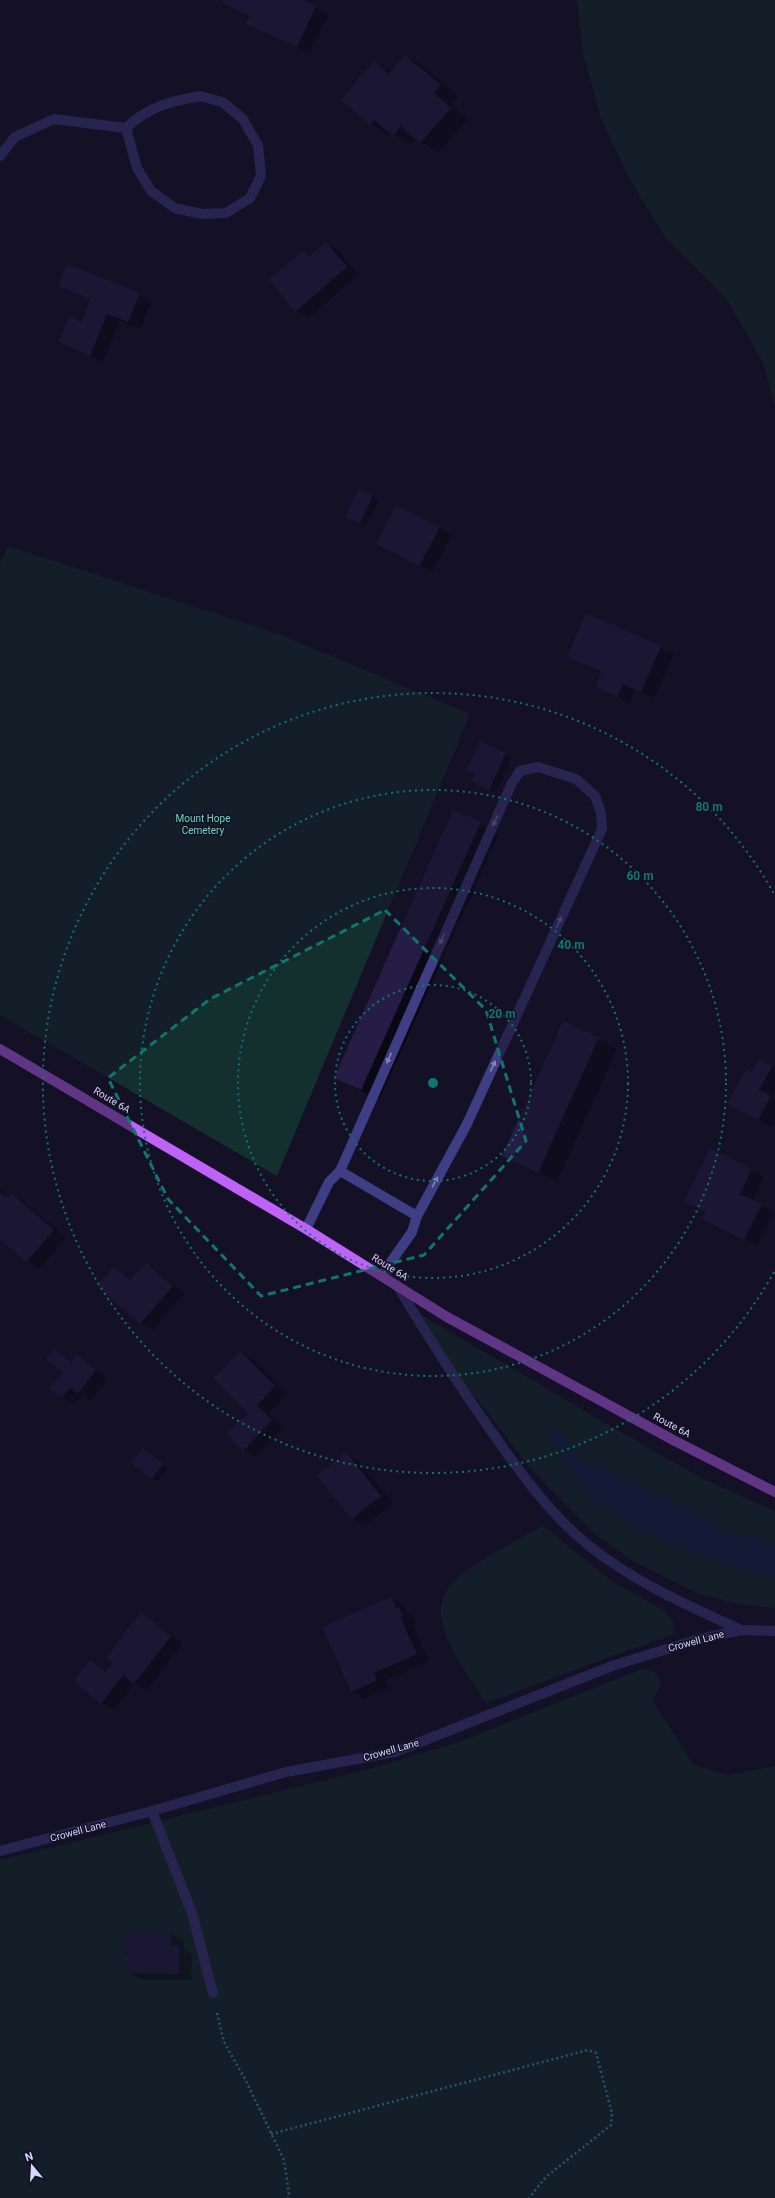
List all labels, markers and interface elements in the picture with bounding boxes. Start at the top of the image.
text: 80 m [695,800,723,814]
park label: Mount Hope Cemetery [176,813,230,836]
one-way arrow [492,815,498,826]
text: 60 m [626,869,654,883]
one-way arrow [556,916,562,928]
one-way arrow [439,934,445,945]
text: 40 m [557,938,585,952]
text: 20 m [488,1007,516,1021]
one-way arrow [386,1053,392,1065]
one-way arrow [490,1060,496,1071]
centre of rings [426,1076,440,1090]
street label: Route 6A [92,1085,133,1115]
one-way arrow [432,1176,439,1188]
street label: Route 6A [370,1252,411,1283]
street label: Route 6A [652,1411,693,1440]
street label: Crowell Lane [667,1628,725,1654]
street label: Crowell Lane [362,1737,420,1763]
street label: Crowell Lane [49,1818,107,1844]
north arrow [12,2146,52,2186]
text: N [23,2150,35,2164]

